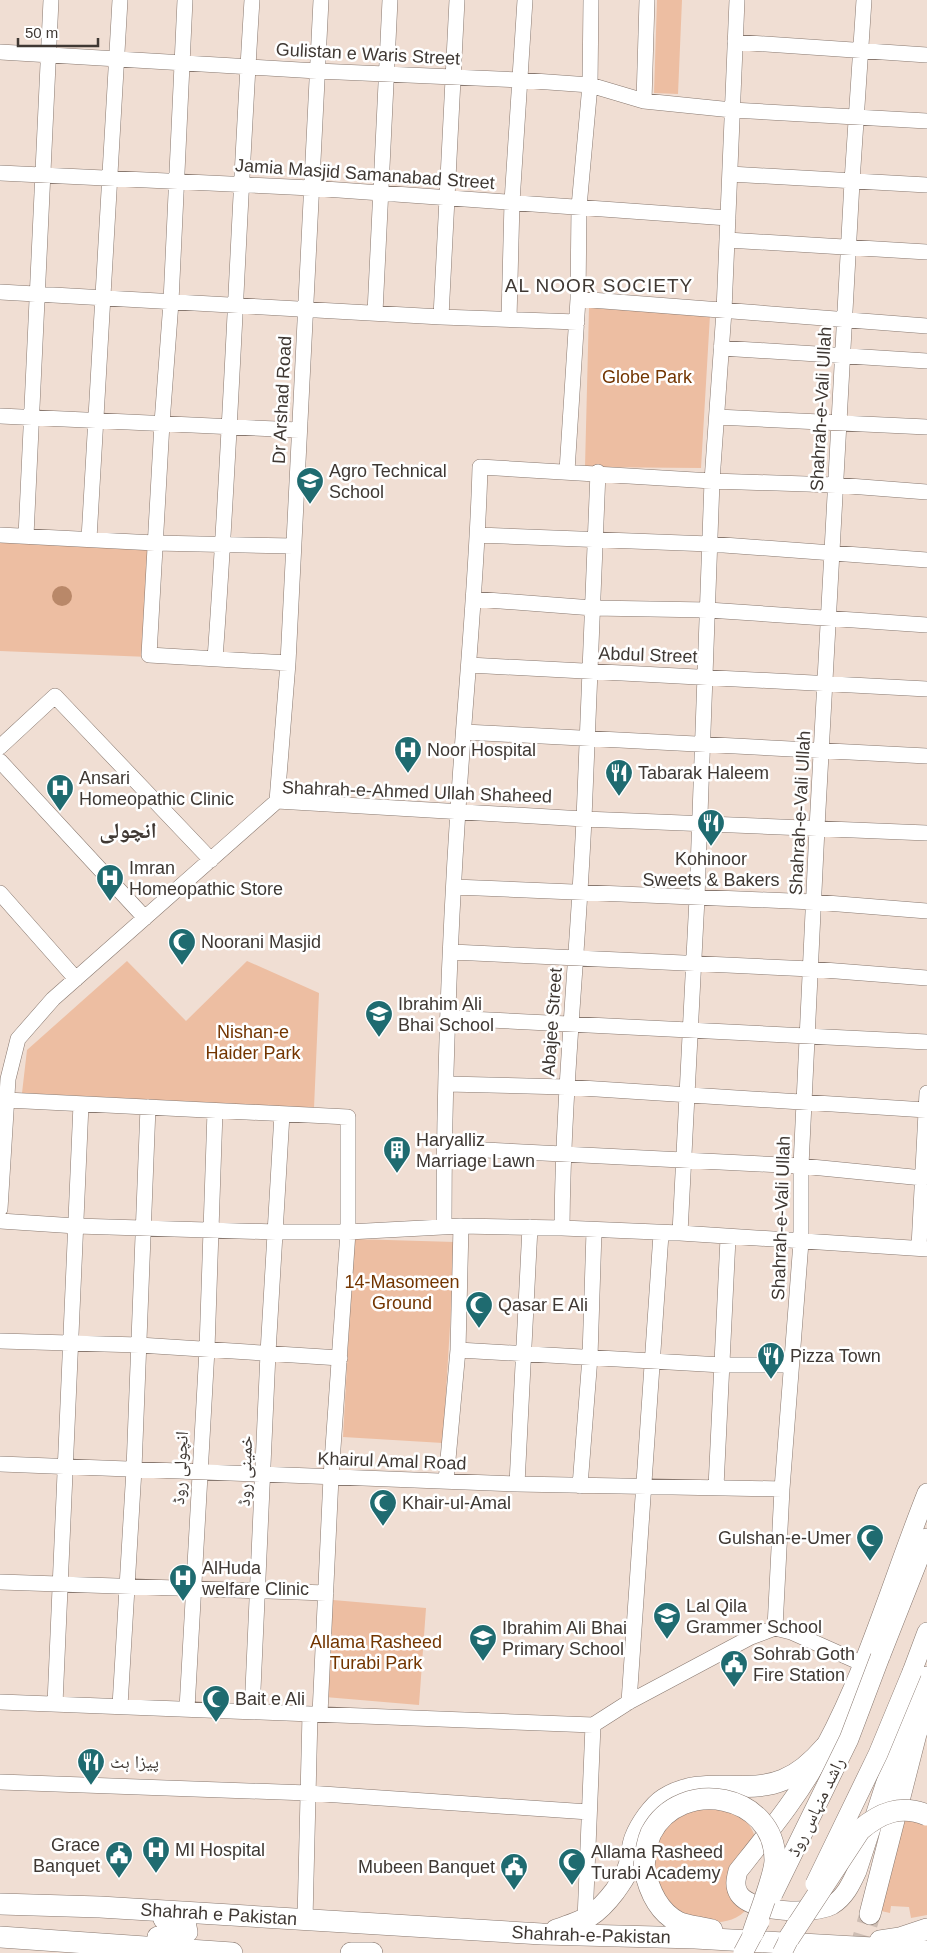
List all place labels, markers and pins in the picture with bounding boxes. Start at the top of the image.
place label: Agro Technical School [329,461,447,502]
school or university icon: Agro Technical School [295,466,325,505]
hospital icon: Noor Hospital [393,735,423,774]
place label: Noor Hospital [427,740,536,760]
restaurant icon: Tabarak Haleem [604,758,634,797]
place label: Tabarak Haleem [638,763,769,783]
place label: Ansari Homeopathic Clinic [79,768,234,809]
hospital icon: Ansari Homeopathic Clinic [45,773,75,812]
restaurant icon: Kohinoor Sweets & Bakers [696,808,726,847]
place label: Kohinoor Sweets & Bakers [642,849,780,890]
place label: Imran Homeopathic Store [129,858,283,899]
hospital icon: Imran Homeopathic Store [95,863,125,902]
mosque icon: Noorani Masjid [167,927,197,966]
place label: Noorani Masjid [201,932,321,952]
place label: Ibrahim Ali Bhai School [398,994,494,1035]
school or university icon: Ibrahim Ali Bhai School [364,999,394,1038]
place label: Haryalliz Marriage Lawn [416,1130,535,1171]
building icon: Haryalliz Marriage Lawn [382,1135,412,1174]
mosque icon: Qasar E Ali [464,1290,494,1329]
place label: Qasar E Ali [498,1295,588,1315]
restaurant icon: Pizza Town [756,1341,786,1380]
place label: Pizza Town [790,1346,881,1366]
mosque icon: Khair-ul-Amal [368,1488,398,1527]
place label: Khair-ul-Amal [402,1493,511,1513]
mosque icon: Gulshan-e-Umer [855,1523,885,1562]
place label: Gulshan-e-Umer [718,1528,851,1548]
place label: AlHuda welfare Clinic [201,1558,309,1599]
hospital icon: AlHuda welfare Clinic [168,1563,198,1602]
place label: Lal Qila Grammer School [686,1596,822,1637]
school or university icon: Lal Qila Grammer School [652,1601,682,1640]
place label: Ibrahim Ali Bhai Primary School [502,1618,627,1659]
school or university icon: Ibrahim Ali Bhai Primary School [468,1623,498,1662]
place label: Sohrab Goth Fire Station [753,1644,855,1685]
public building icon: Sohrab Goth Fire Station [719,1649,749,1688]
mosque icon: Bait e Ali [201,1684,231,1723]
place label: Bait e Ali [235,1689,305,1709]
restaurant icon: پیزا ہٹ [76,1747,106,1786]
place label: پیزا ہٹ [110,1752,159,1773]
place label: Grace Banquet [33,1835,100,1876]
hospital icon: MI Hospital [141,1835,171,1874]
public building icon: Grace Banquet [104,1840,134,1879]
place label: MI Hospital [175,1840,265,1860]
place label: Allama Rasheed Turabi Academy [591,1842,723,1883]
mosque icon: Allama Rasheed Turabi Academy [557,1847,587,1886]
public building icon: Mubeen Banquet [499,1852,529,1891]
place label: Mubeen Banquet [358,1857,495,1877]

